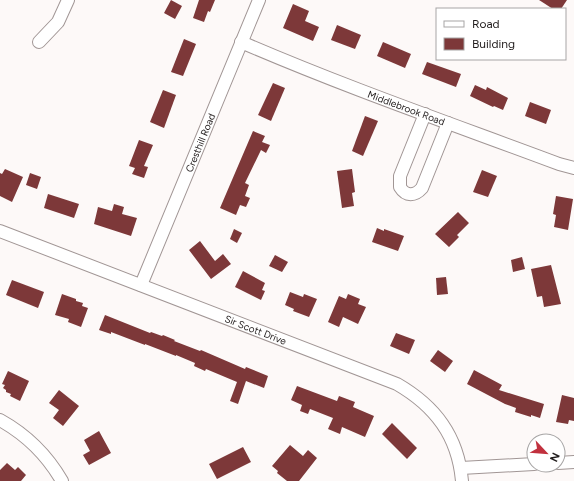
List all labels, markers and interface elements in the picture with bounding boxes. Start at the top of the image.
legend [436,8,566,60]
text: Road [472,17,500,31]
text: Building [472,37,515,51]
street label: Middlebrook Road [366,88,447,128]
street label: Cresthill Road [182,111,218,174]
street label: Sir Scott Drive [223,312,289,348]
north arrow [526,433,566,473]
text: N [547,450,562,464]

